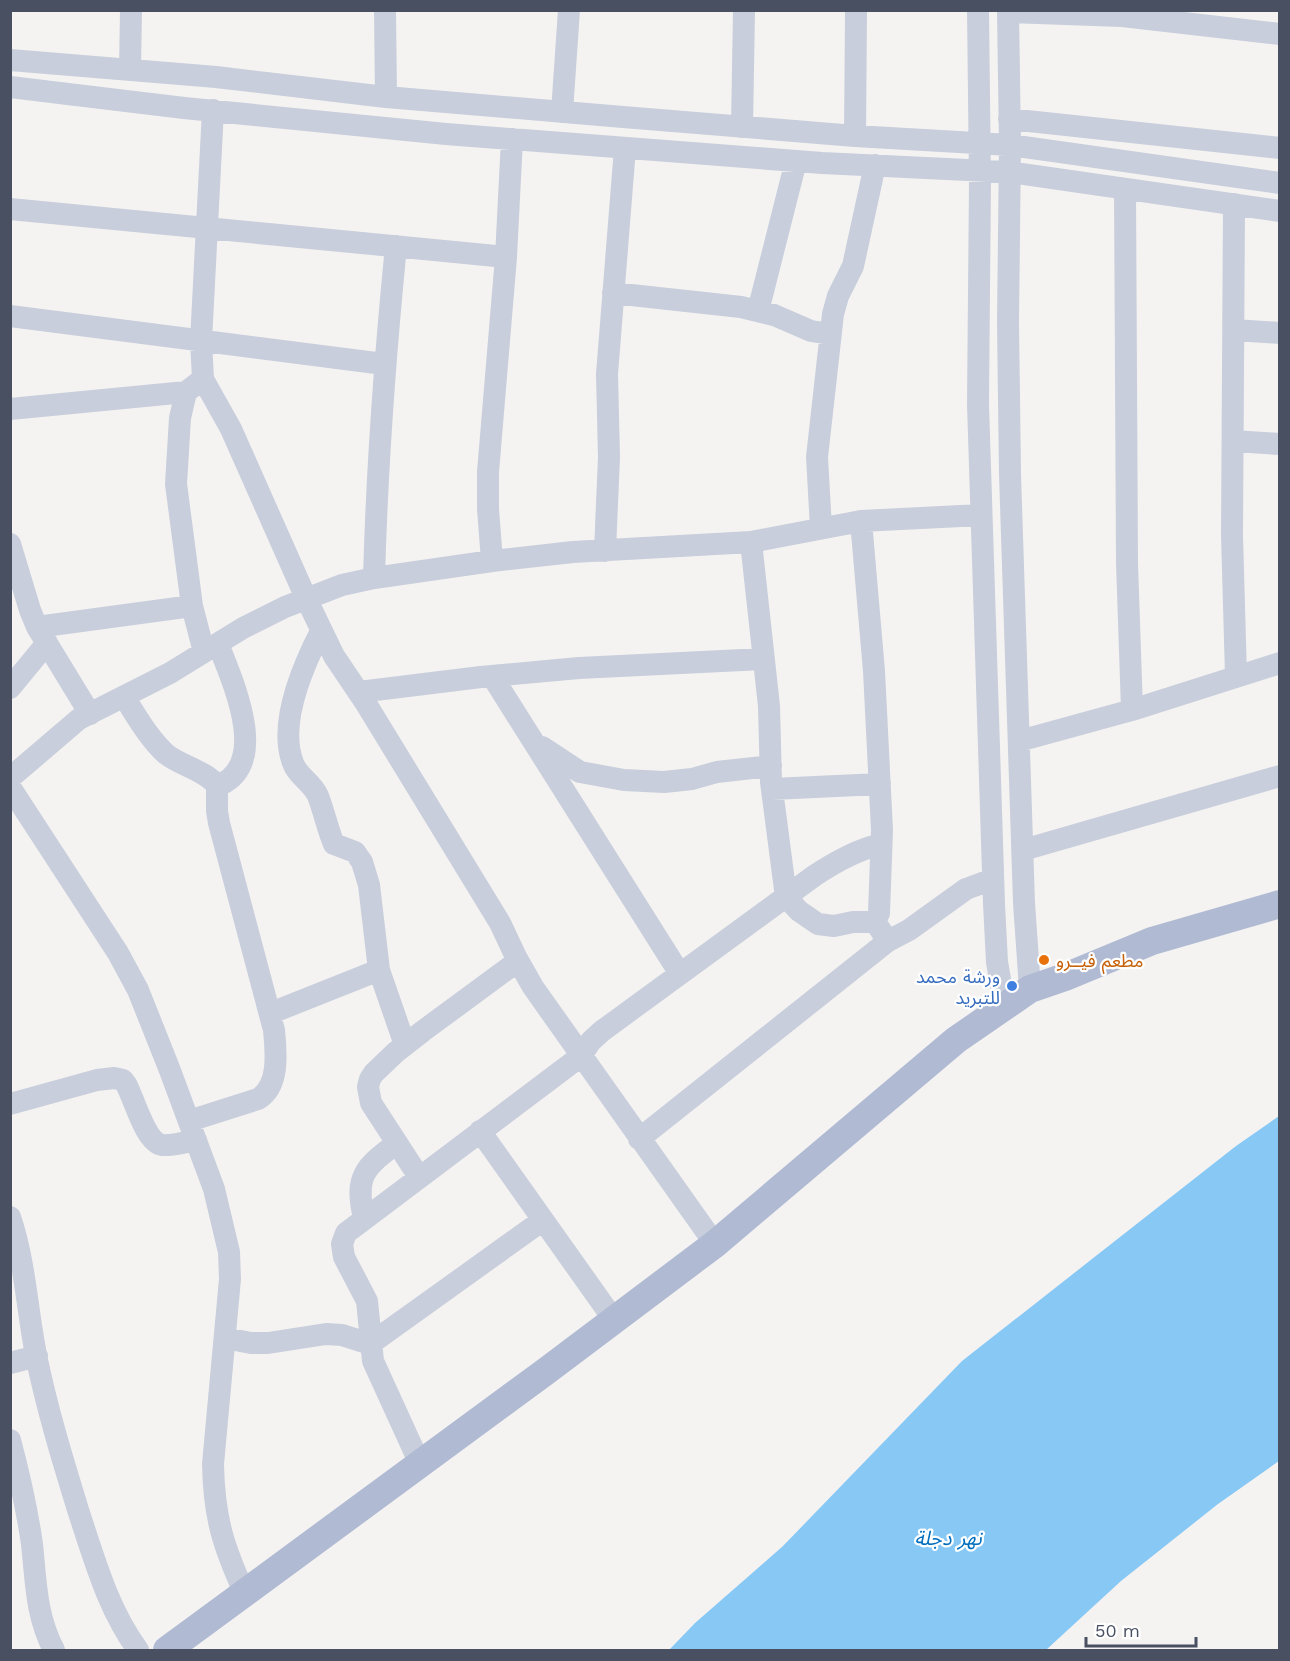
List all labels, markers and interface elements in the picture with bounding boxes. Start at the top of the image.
place label: مطعم فيــرو [1056,950,1144,974]
marker: مطعم فيــرو [1037,953,1051,967]
place label: ورشة محمد للتبريد [916,966,1000,1009]
marker: ورشة محمد للتبريد [1005,979,1019,993]
water label: نهر دجلة [914,1526,983,1550]
scale bar [1086,1610,1196,1648]
text: 50 m [1095,1620,1140,1641]

